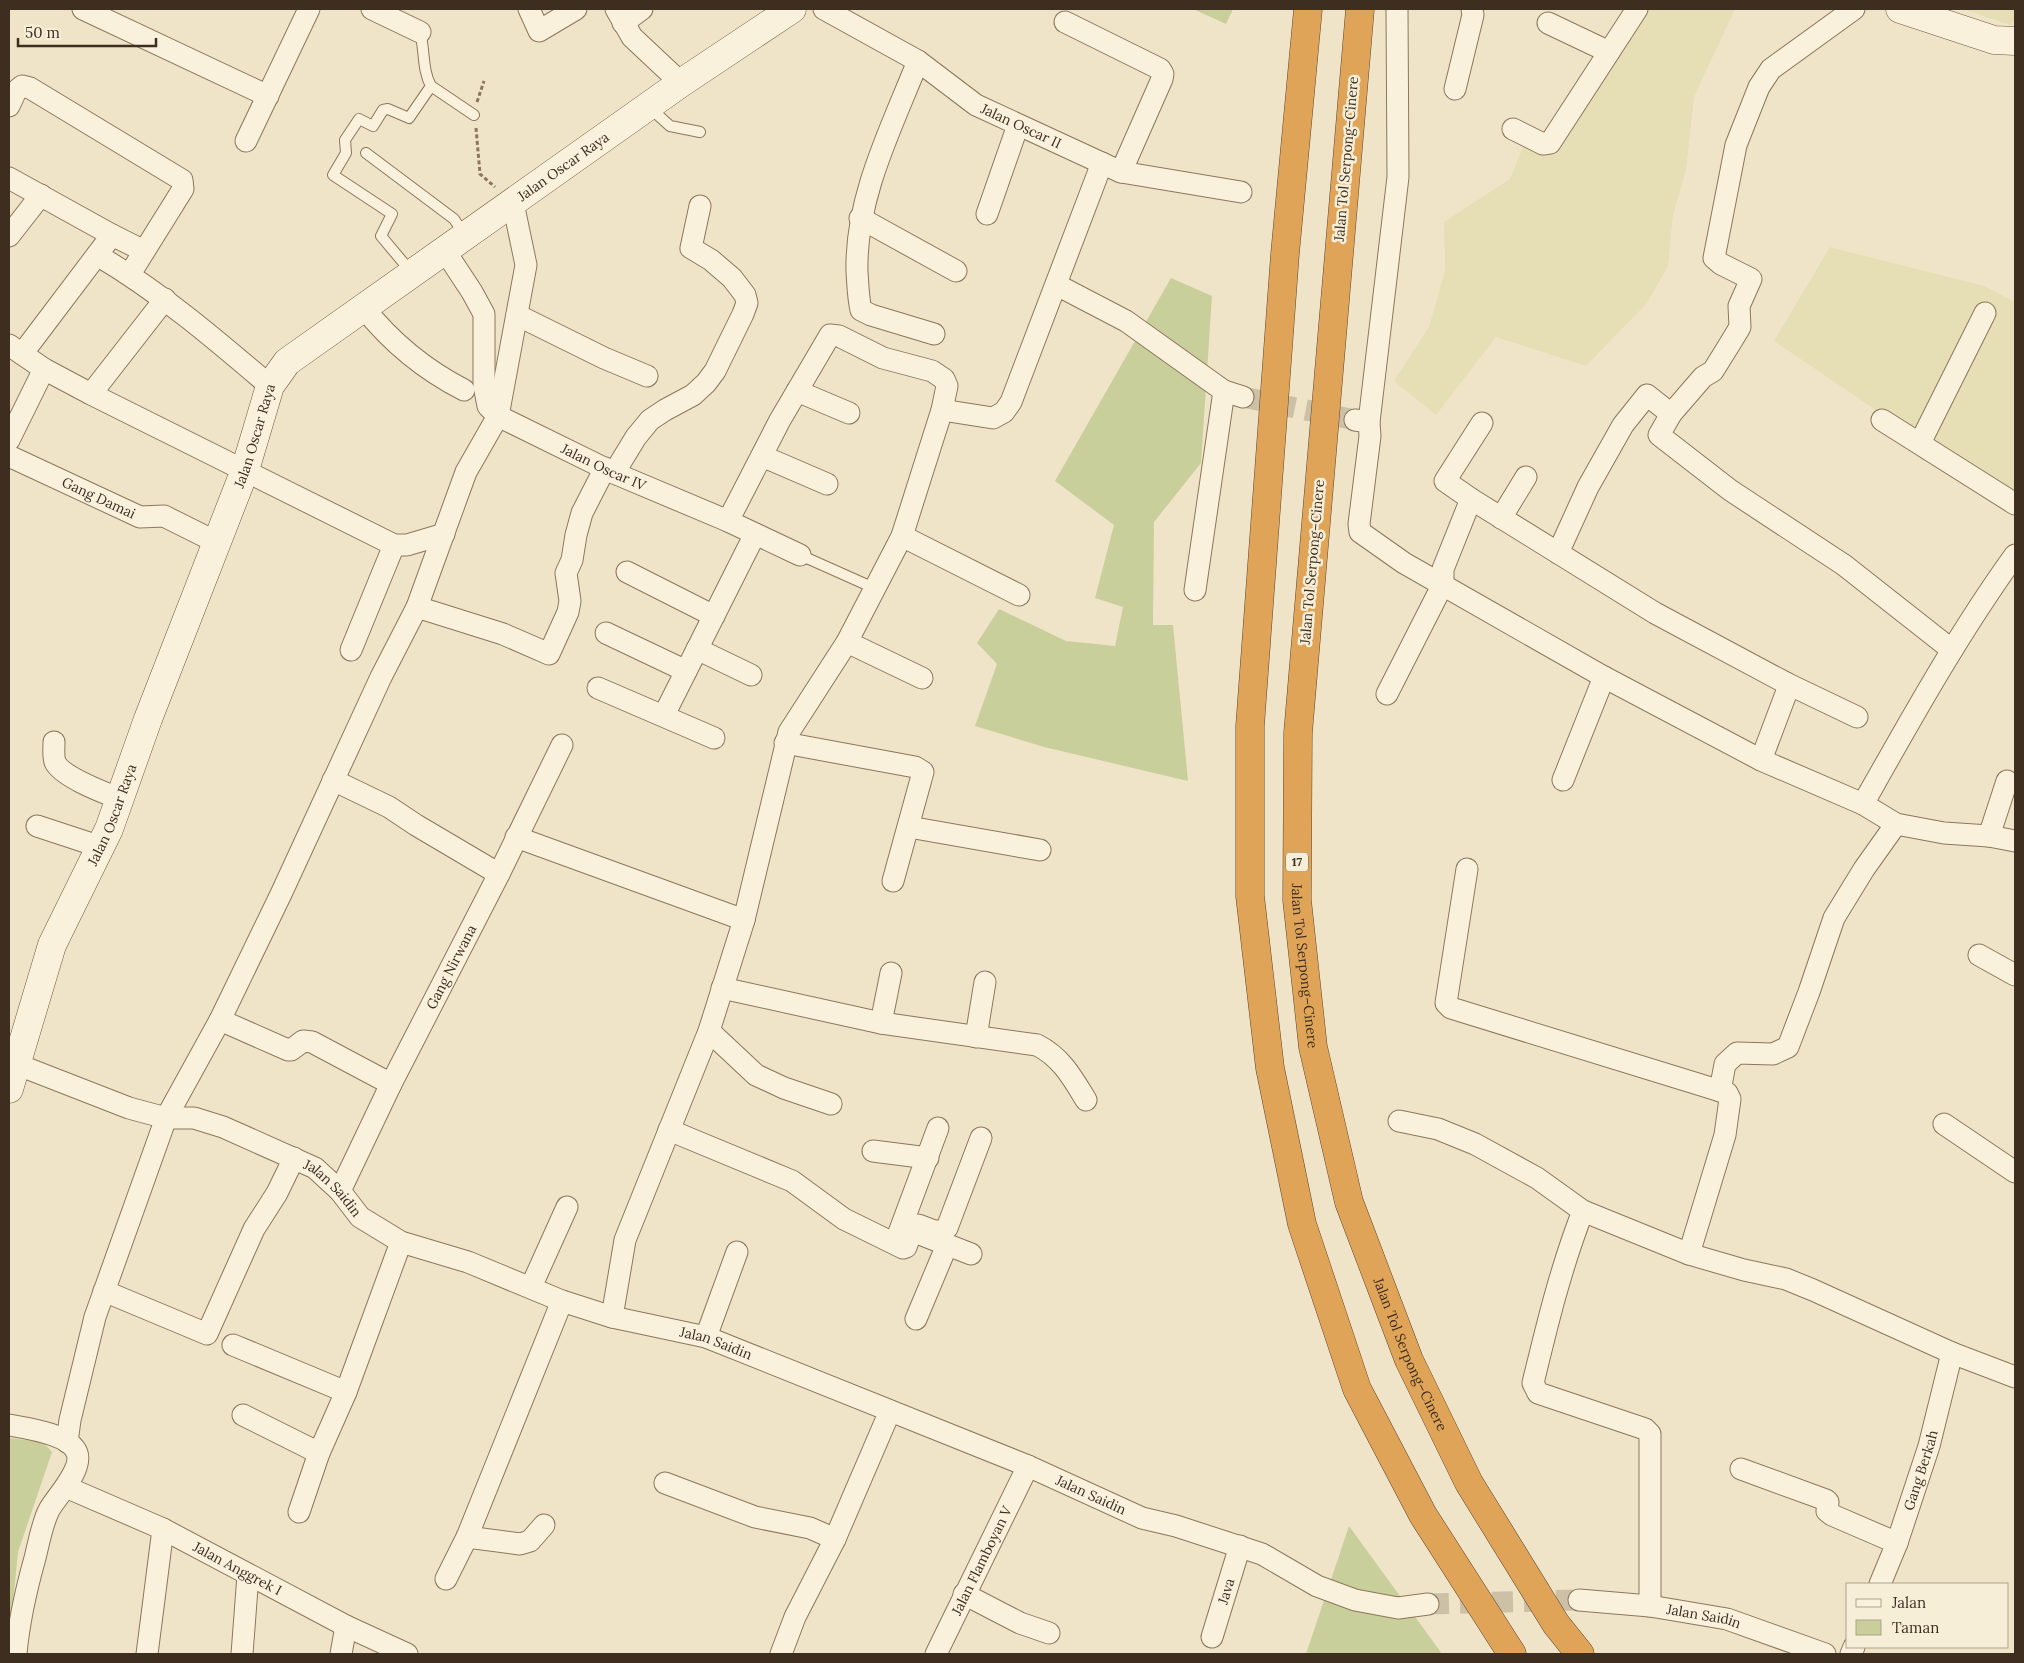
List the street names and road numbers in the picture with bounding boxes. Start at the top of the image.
street label: Jalan Tol Serpong–Cinere [1330,75,1362,243]
street label: Jalan Oscar II [977,99,1064,152]
street label: Jalan Oscar Raya [513,128,613,206]
street label: Jalan Oscar Raya [230,382,279,491]
street label: Jalan Oscar IV [557,439,649,495]
street label: Gang Damai [59,473,138,523]
street label: Jalan Tol Serpong–Cinere [1296,478,1328,646]
street label: Jalan Oscar Raya [83,761,140,869]
road number: 17 [1286,852,1308,872]
street label: Jalan Tol Serpong–Cinere [1288,883,1322,1050]
street label: Gang Nirwana [422,922,480,1012]
street label: Jalan Saidin [300,1155,366,1221]
street label: Jalan Tol Serpong–Cinere [1369,1274,1452,1435]
street label: Jalan Saidin [677,1322,755,1364]
street label: Gang Berkah [1899,1428,1942,1513]
street label: Jalan Saidin [1052,1471,1130,1519]
street label: Jalan Flamboyan V [947,1502,1016,1619]
street label: Jalan Anggrek I [189,1537,285,1599]
street label: Java [1213,1576,1239,1607]
street label: Jalan Saidin [1664,1600,1744,1632]

